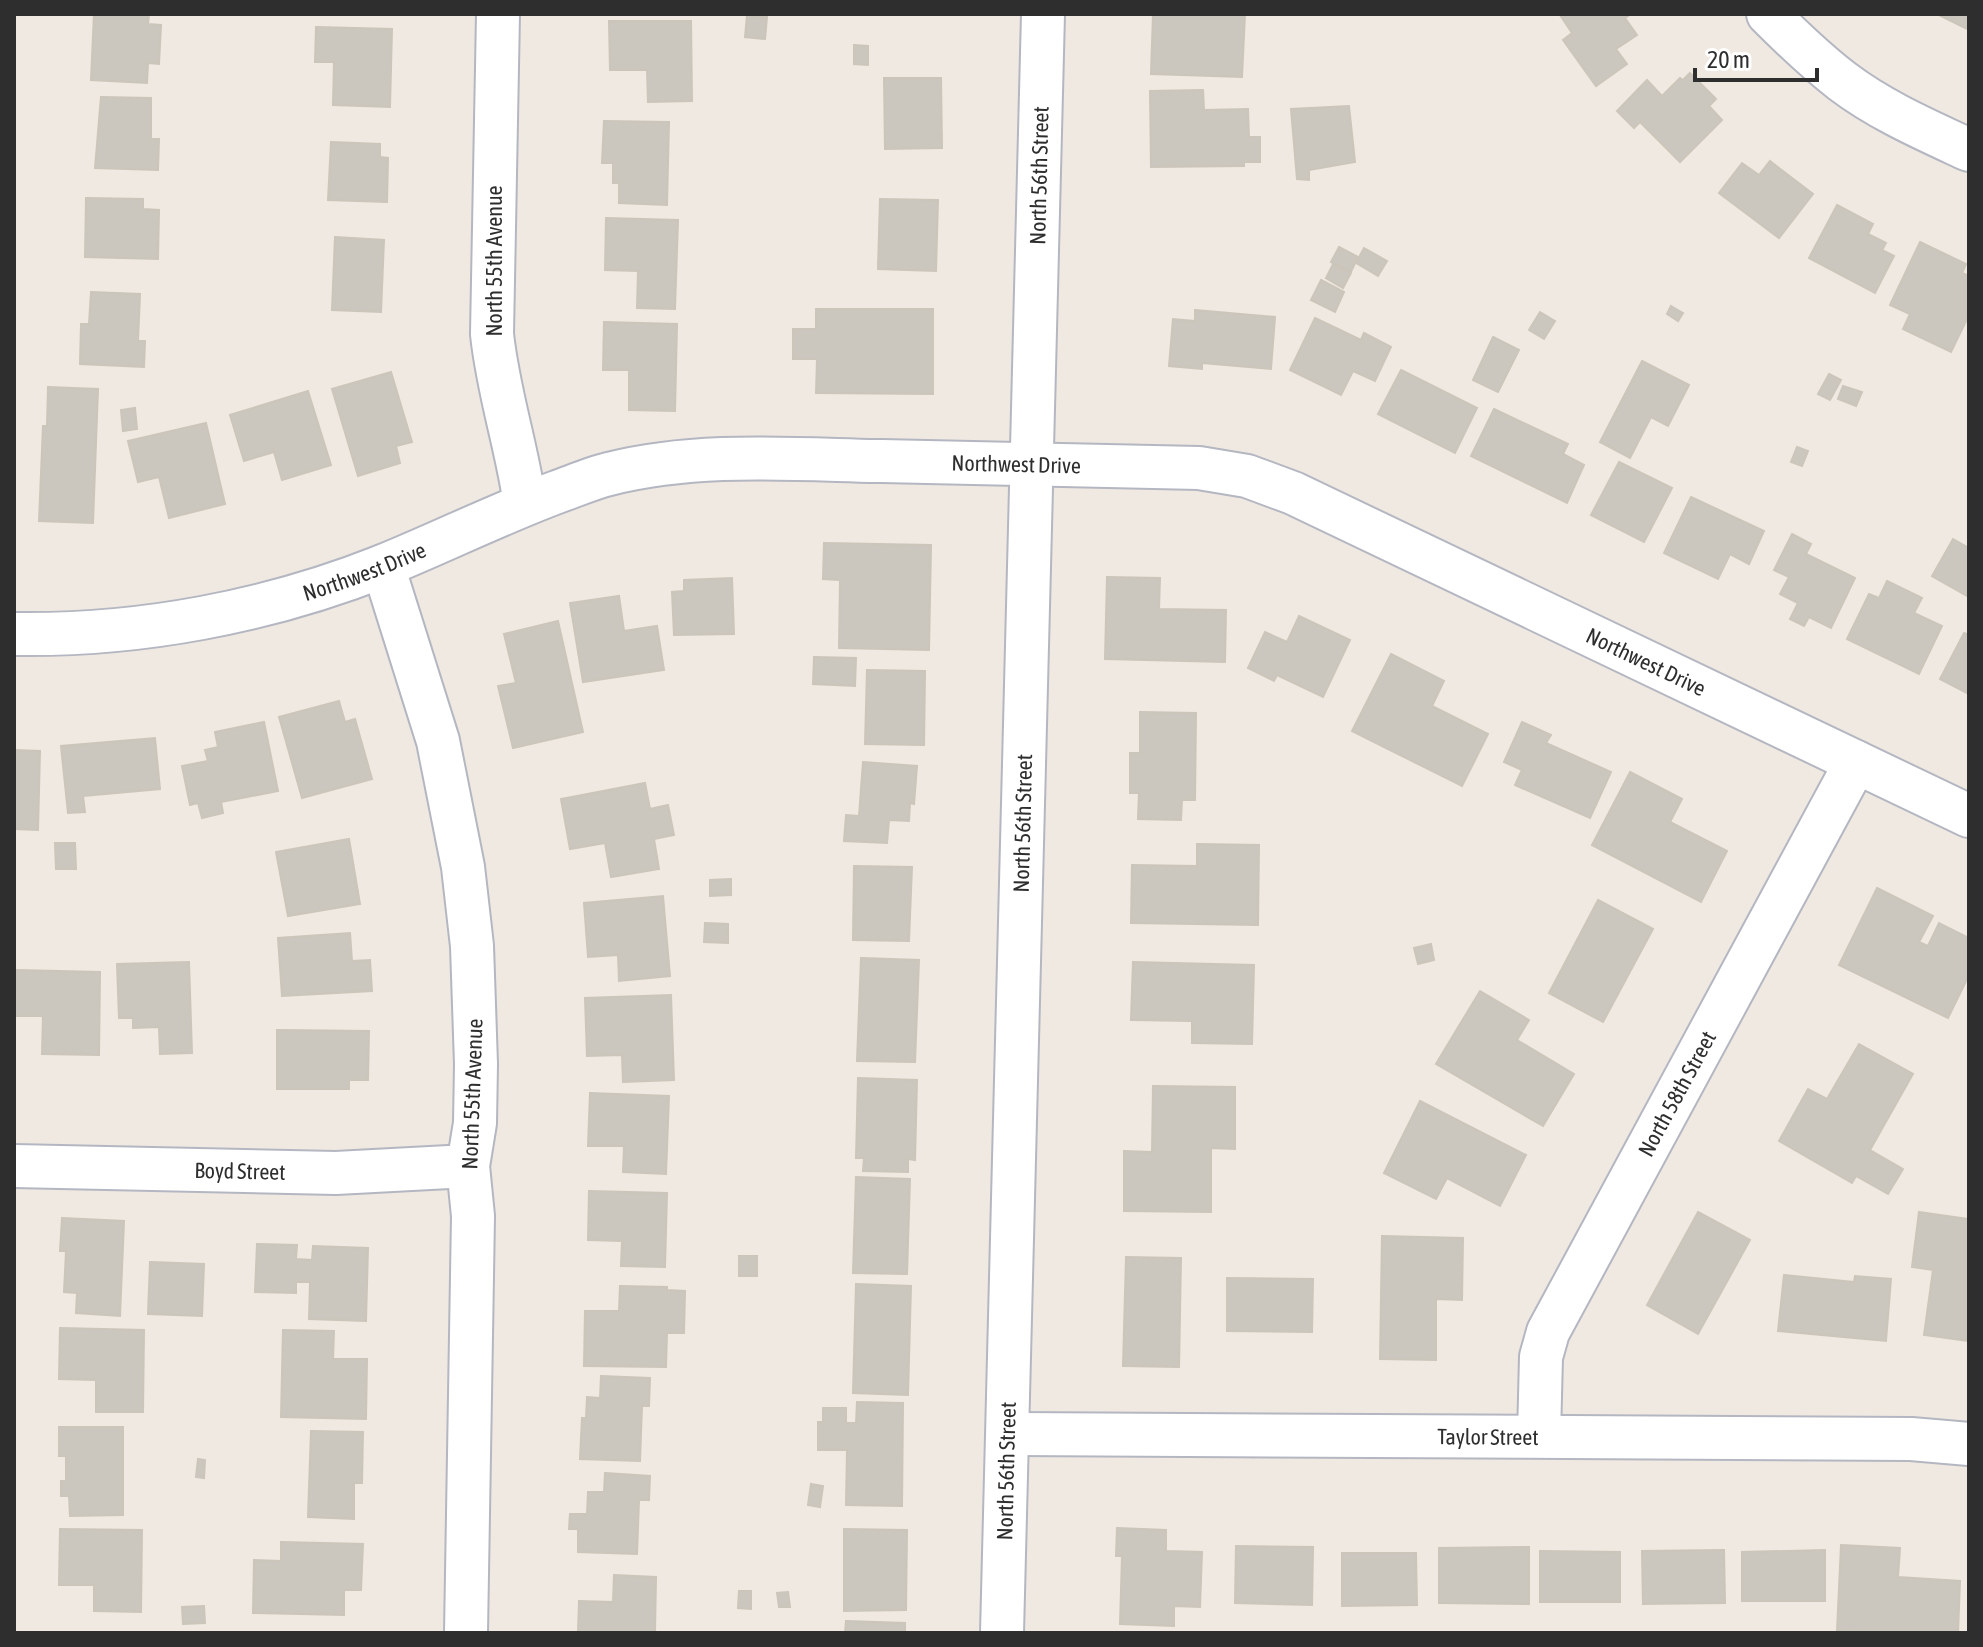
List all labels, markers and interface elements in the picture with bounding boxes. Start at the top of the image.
scale bar [1695,32,1817,82]
text: 20 m [1707,46,1750,73]
street label: North 56th Street [1024,106,1054,245]
street label: North 55th Avenue [481,185,507,337]
street label: Northwest Drive [951,450,1081,478]
street label: Northwest Drive [300,536,430,606]
street label: Northwest Drive [1582,622,1710,701]
street label: North 56th Street [1008,754,1037,893]
street label: North 55th Avenue [456,1018,488,1170]
street label: North 58th Street [1632,1026,1721,1161]
street label: Boyd Street [194,1157,286,1185]
street label: North 56th Street [991,1401,1021,1541]
street label: Taylor Street [1437,1423,1539,1450]

